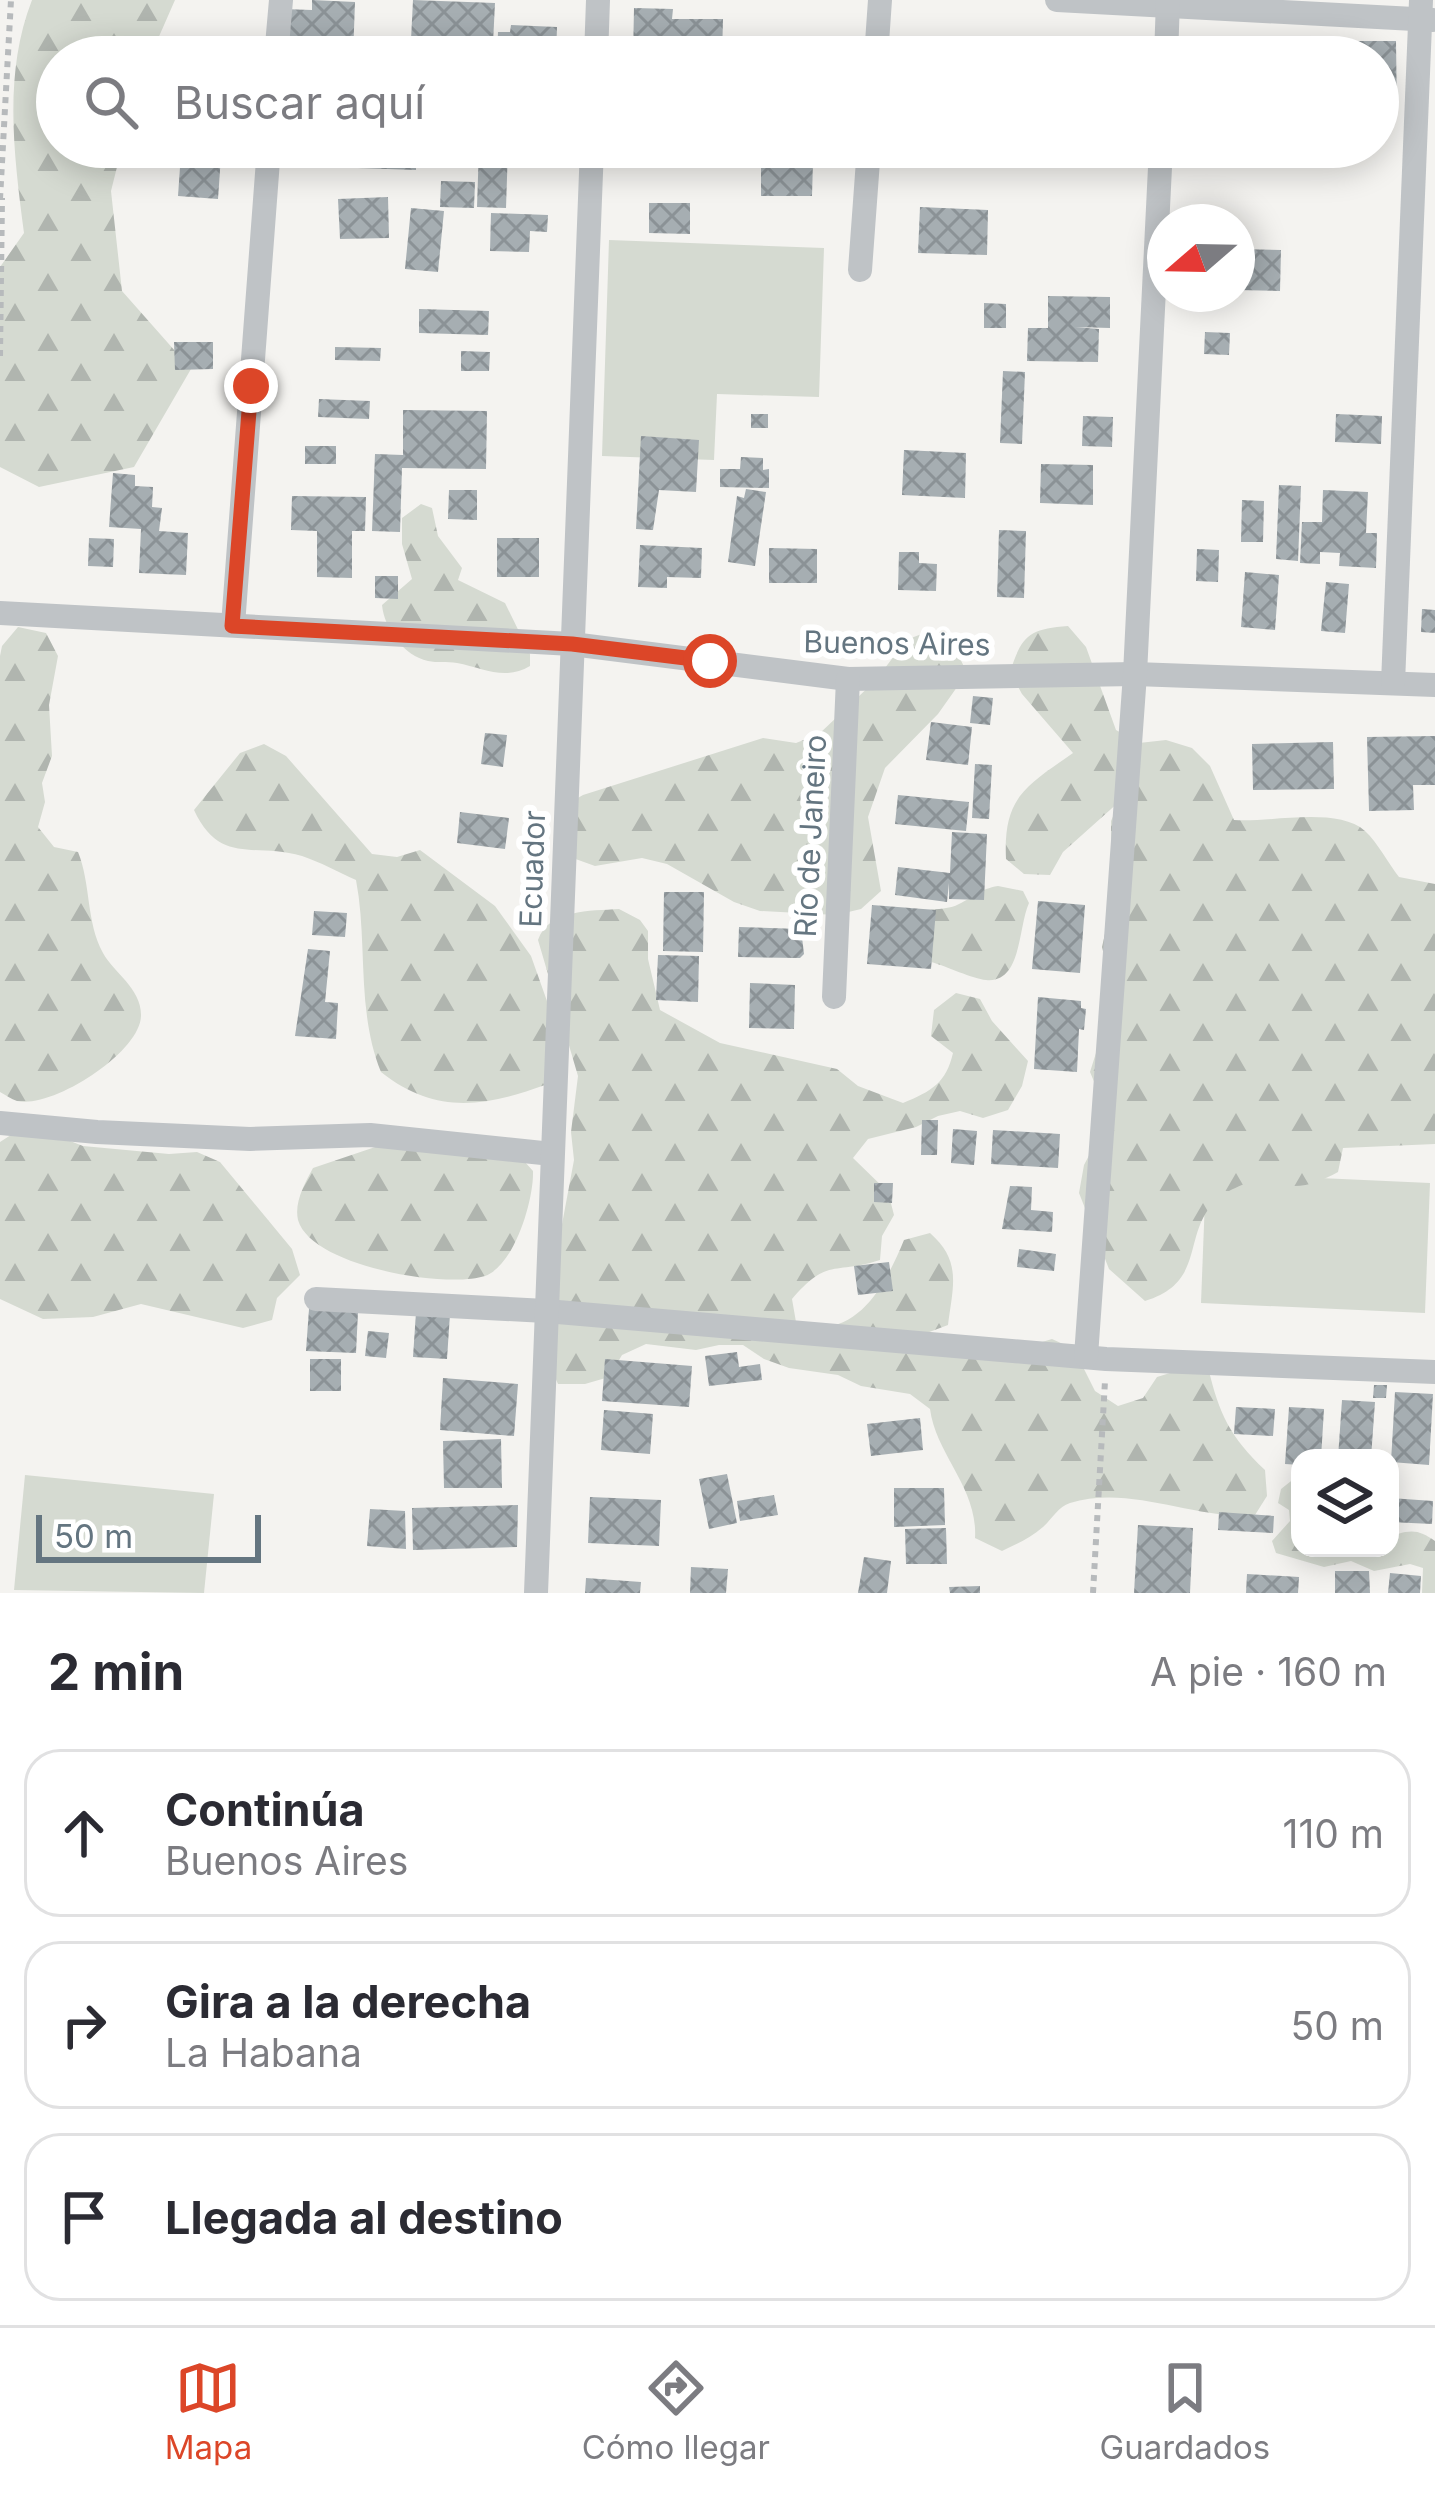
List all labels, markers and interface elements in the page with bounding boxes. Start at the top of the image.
search box [36,36,1399,168]
icon: search [78,69,144,135]
text: Buscar aquí [174,75,425,130]
north arrow [1147,204,1255,312]
route end [224,359,278,413]
street label: Buenos Aires [803,623,991,663]
route start [683,634,737,688]
street label: Río de Janeiro [787,734,833,938]
street label: Ecuador [512,810,552,928]
map controls [1291,1449,1399,1557]
button: layers [1291,1449,1399,1557]
scale bar [36,1509,261,1562]
text: 50 m [54,1516,133,1556]
text: 2 min [48,1641,184,1702]
text: A pie · 160 m [1150,1648,1387,1695]
text: Continúa [165,1782,365,1837]
icon: ahead [51,1800,117,1866]
text: 110 m [1283,1810,1384,1857]
text: Buenos Aires [165,1837,408,1884]
text: Gira a la derecha [165,1974,531,2029]
icon: right [51,1992,117,2058]
text: 50 m [1291,2002,1384,2049]
text: La Habana [165,2029,362,2076]
icon: arrive [51,2184,117,2250]
text: Llegada al destino [165,2190,563,2245]
tab: Mapa [165,2355,252,2467]
tab: Cómo llegar [582,2355,770,2467]
tab: Guardados [1100,2355,1270,2467]

